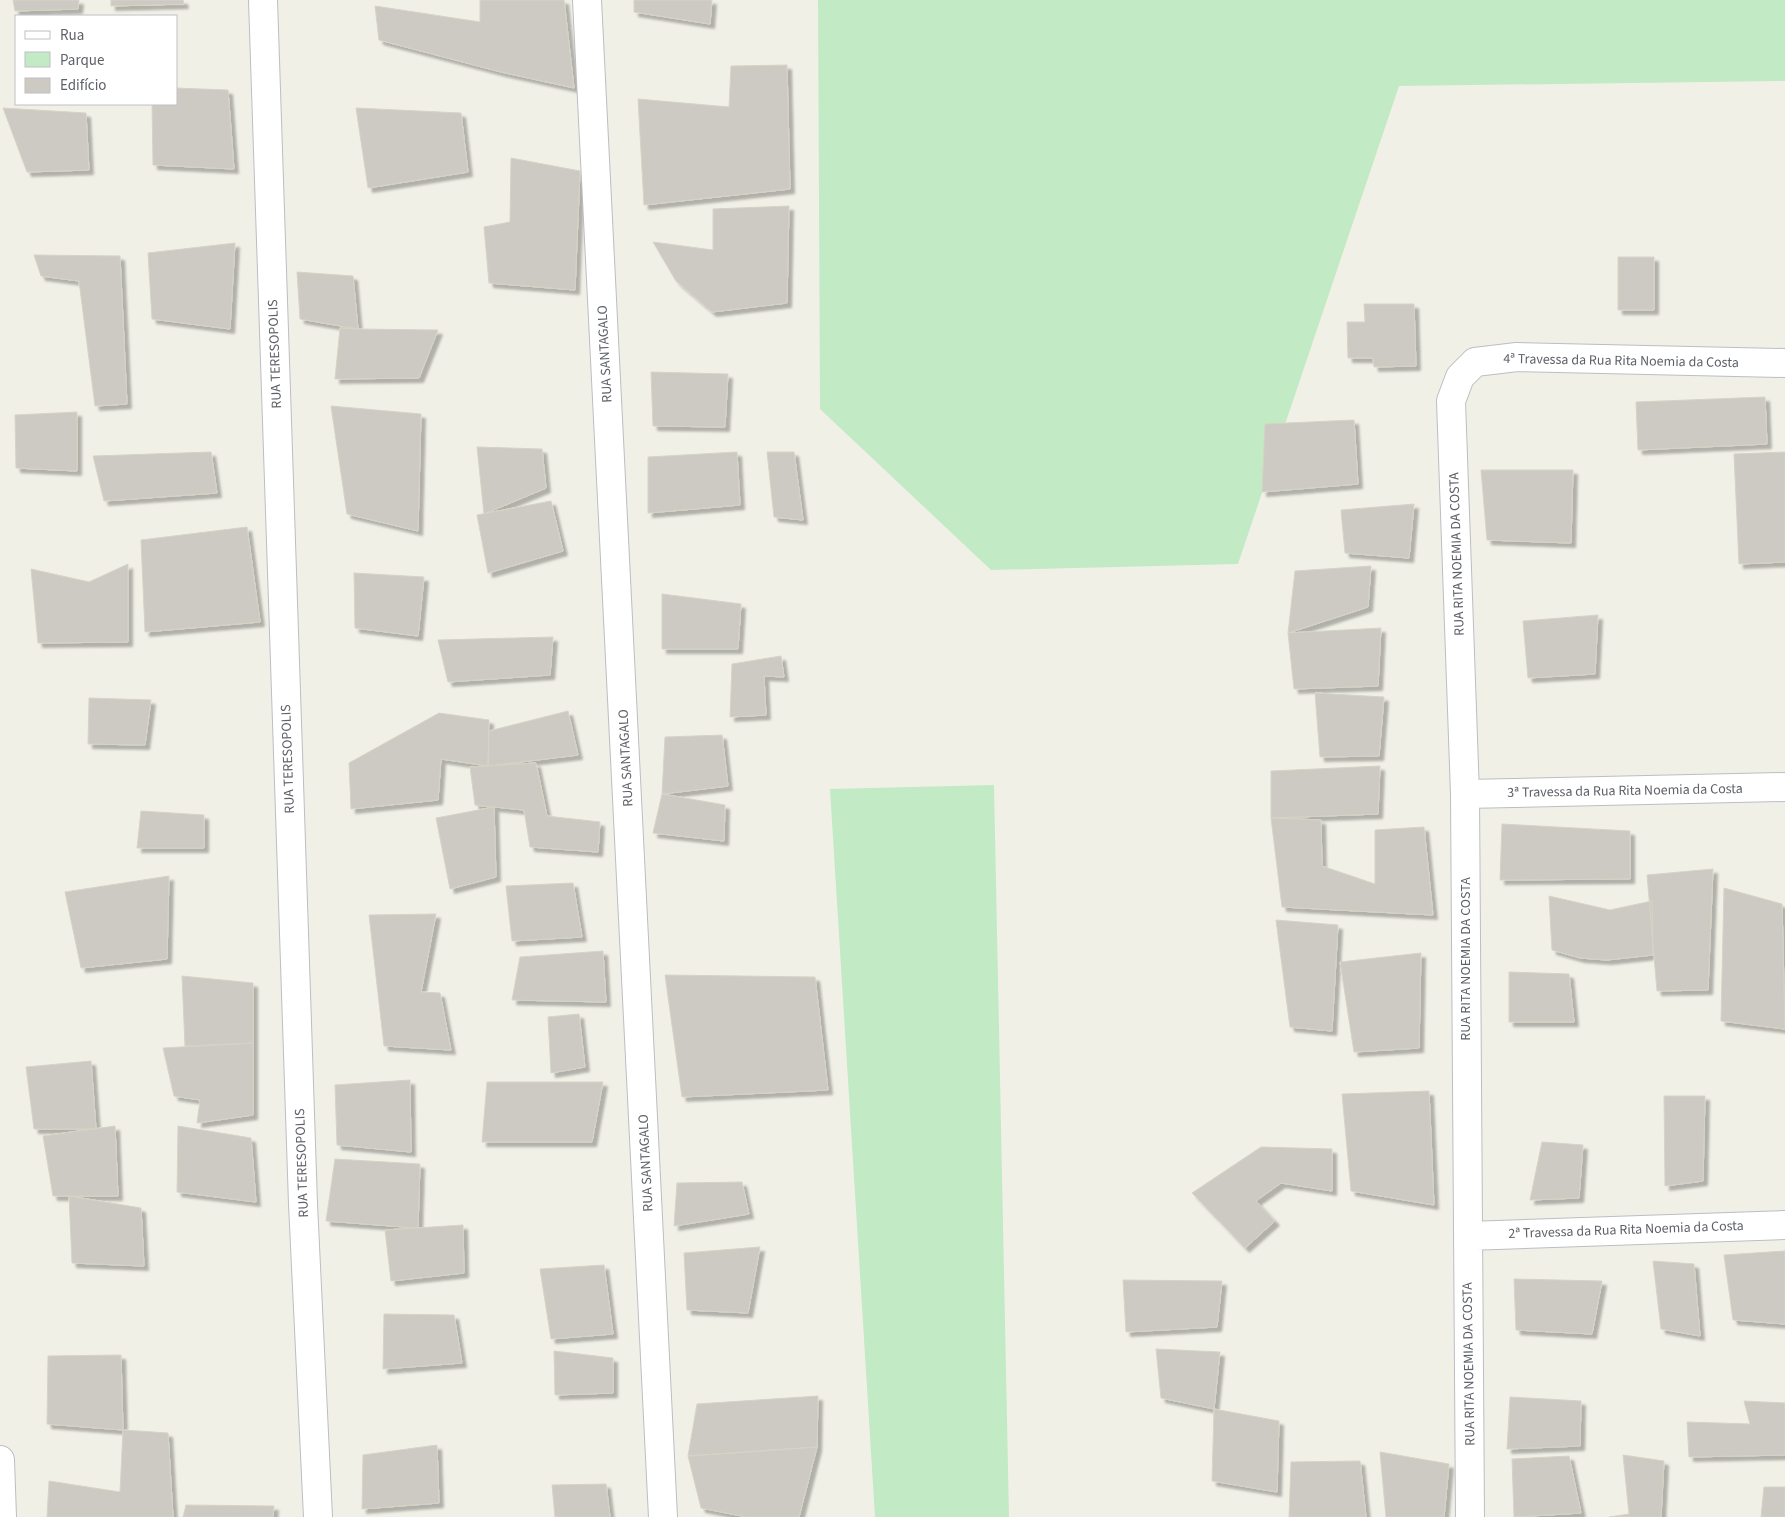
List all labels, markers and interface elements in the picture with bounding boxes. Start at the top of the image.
legend [15,15,178,105]
text: Rua [60,25,84,46]
text: Parque [60,50,104,71]
text: Edifício [60,75,107,96]
street label: RUA TERESOPOLIS [263,299,287,409]
street label: RUA SANTAGALO [592,305,618,403]
street label: 4ª Travessa da Rua Rita Noemia da Costa [1503,349,1739,373]
street label: RUA RITA NOEMIA DA COSTA [1444,471,1470,636]
street label: RUA TERESOPOLIS [276,704,300,814]
street label: RUA SANTAGALO [613,709,639,807]
street label: 3ª Travessa da Rua Rita Noemia da Costa [1507,779,1743,803]
street label: RUA RITA NOEMIA DA COSTA [1456,877,1476,1041]
street label: RUA TERESOPOLIS [290,1108,314,1218]
street label: RUA SANTAGALO [633,1114,659,1212]
street label: 2ª Travessa da Rua Rita Noemia da Costa [1508,1216,1744,1244]
street label: RUA RITA NOEMIA DA COSTA [1458,1282,1480,1446]

